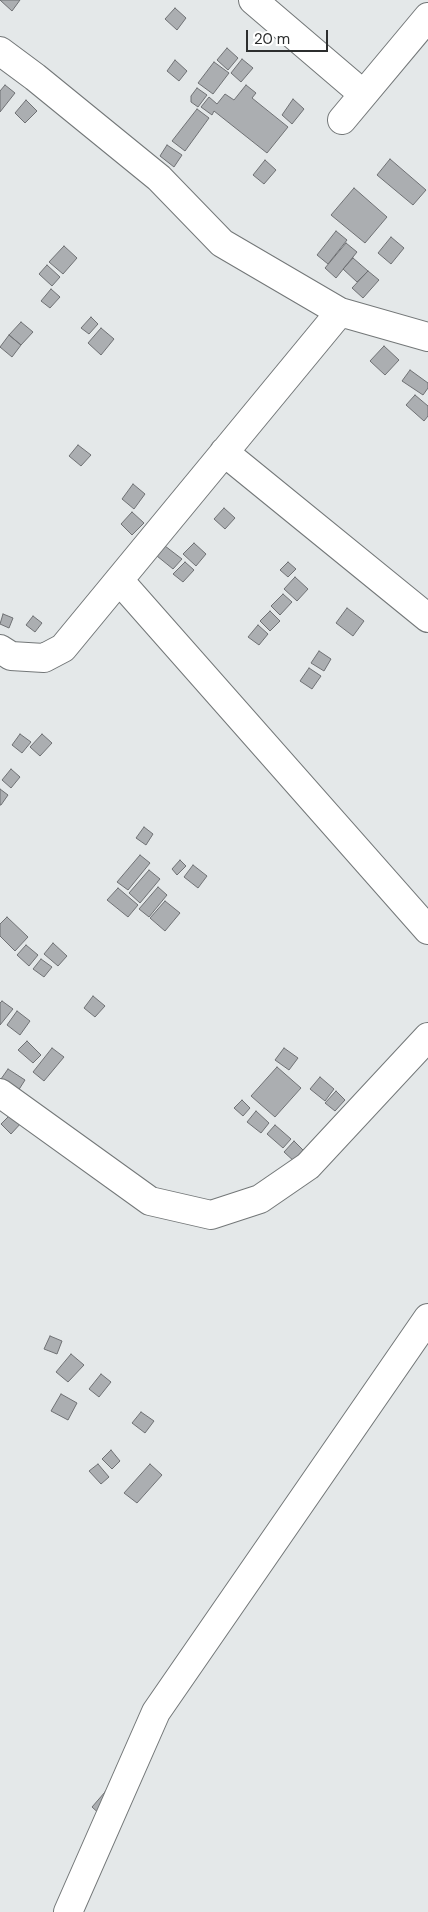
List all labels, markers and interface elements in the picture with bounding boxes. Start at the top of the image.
scale bar [248,20,330,52]
text: 20 m [254,29,290,49]

